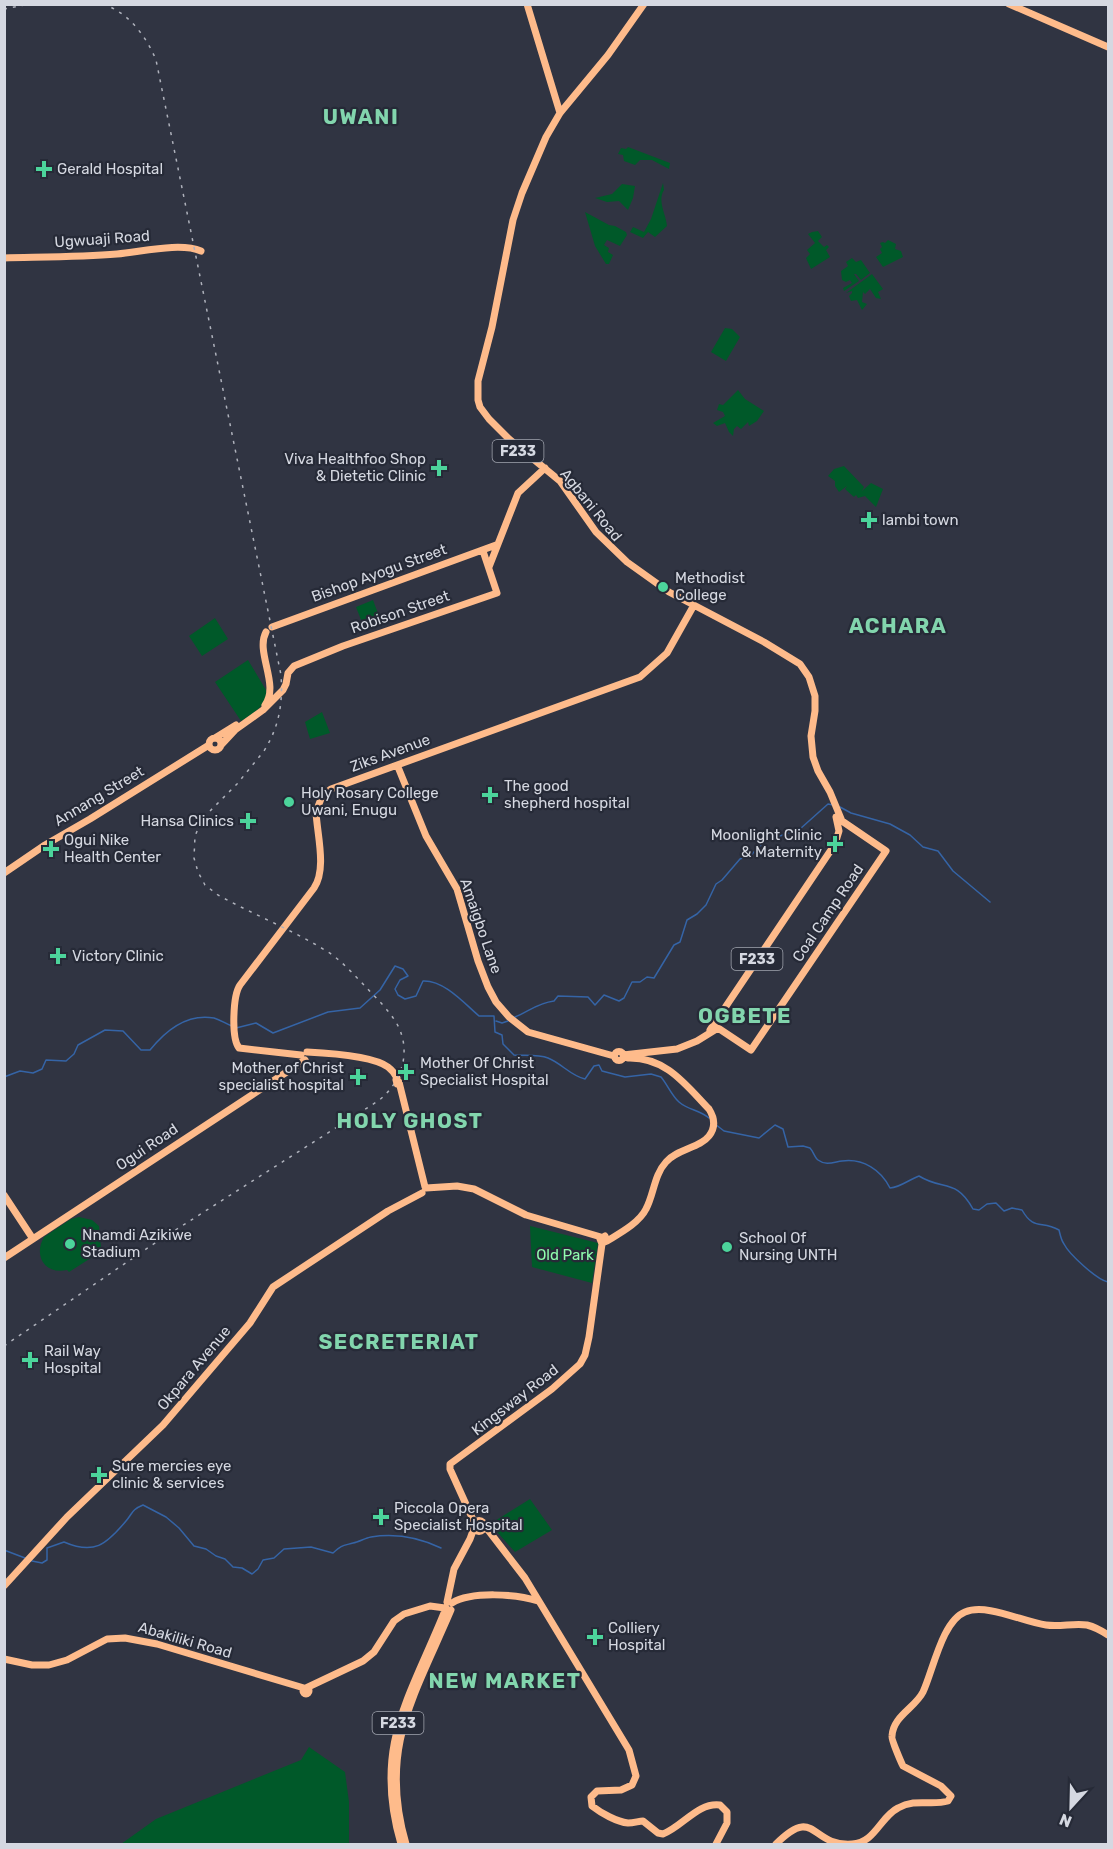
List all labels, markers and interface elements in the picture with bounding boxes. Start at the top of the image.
district label: UWANI [323,104,399,129]
marker: Gerald Hospital [35,160,53,178]
place label: Gerald Hospital [57,160,163,178]
street label: Ugwuaji Road [54,227,150,251]
road number: F233 [492,440,544,462]
place label: Viva Healthfoo Shop & Dietetic Clinic [284,450,426,485]
marker: Viva Healthfoo Shop & Dietetic Clinic [430,459,448,477]
street label: Agbani Road [556,465,626,545]
marker: lambi town [860,511,878,529]
place label: lambi town [882,511,959,529]
street label: Bishop Ayogu Street [309,540,449,606]
place label: Methodist College [675,569,745,604]
marker: Methodist College [656,580,670,594]
street label: Robison Street [348,587,452,637]
district label: ACHARA [849,613,947,638]
street label: Ziks Avenue [348,730,432,776]
street label: Annang Street [51,762,147,830]
place label: The good shepherd hospital [504,777,630,812]
place label: Holy Rosary College Uwani, Enugu [301,784,439,819]
marker: The good shepherd hospital [481,786,499,804]
marker: Holy Rosary College Uwani, Enugu [282,795,296,809]
place label: Hansa Clinics [140,812,234,830]
marker: Hansa Clinics [239,812,257,830]
place label: Moonlight Clinic & Maternity [711,826,822,861]
place label: Ogui Nike Health Center [64,831,161,866]
marker: Moonlight Clinic & Maternity [826,835,844,853]
marker: Ogui Nike Health Center [42,840,60,858]
street label: Coal Camp Road [789,861,867,965]
street label: Amaigbo Lane [456,876,506,976]
marker: Victory Clinic [49,947,67,965]
place label: Victory Clinic [72,947,164,965]
road number: F233 [732,948,783,970]
district label: OGBETE [698,1003,792,1028]
place label: Mother Of Christ Specialist Hospital [420,1054,549,1089]
place label: Mother of Christ specialist hospital [219,1059,344,1094]
marker: Mother Of Christ Specialist Hospital [397,1063,415,1081]
marker: Mother of Christ specialist hospital [349,1068,367,1086]
district label: HOLY GHOST [337,1108,483,1133]
street label: Ogui Road [113,1120,181,1174]
place label: Nnamdi Azikiwe Stadium [82,1226,192,1261]
place label: School Of Nursing UNTH [739,1229,838,1264]
marker: Nnamdi Azikiwe Stadium [63,1237,77,1251]
marker: School Of Nursing UNTH [720,1240,734,1254]
park label: Old Park [536,1246,594,1264]
street label: Okpara Avenue [153,1322,235,1414]
district label: SECRETERIAT [318,1329,480,1354]
place label: Rail Way Hospital [44,1342,101,1377]
marker: Rail Way Hospital [21,1351,39,1369]
street label: Kingsway Road [468,1361,562,1439]
place label: Sure mercies eye clinic & services [112,1457,231,1492]
marker: Sure mercies eye clinic & services [90,1466,108,1484]
place label: Piccola Opera Specialist Hospital [394,1499,523,1534]
marker: Piccola Opera Specialist Hospital [372,1508,390,1526]
street label: Abakiliki Road [136,1618,234,1662]
place label: Colliery Hospital [608,1619,665,1654]
marker: Colliery Hospital [586,1628,604,1646]
district label: NEW MARKET [429,1668,581,1693]
road number: F233 [372,1712,424,1734]
north arrow [1041,1777,1101,1837]
text: N [1057,1809,1074,1831]

